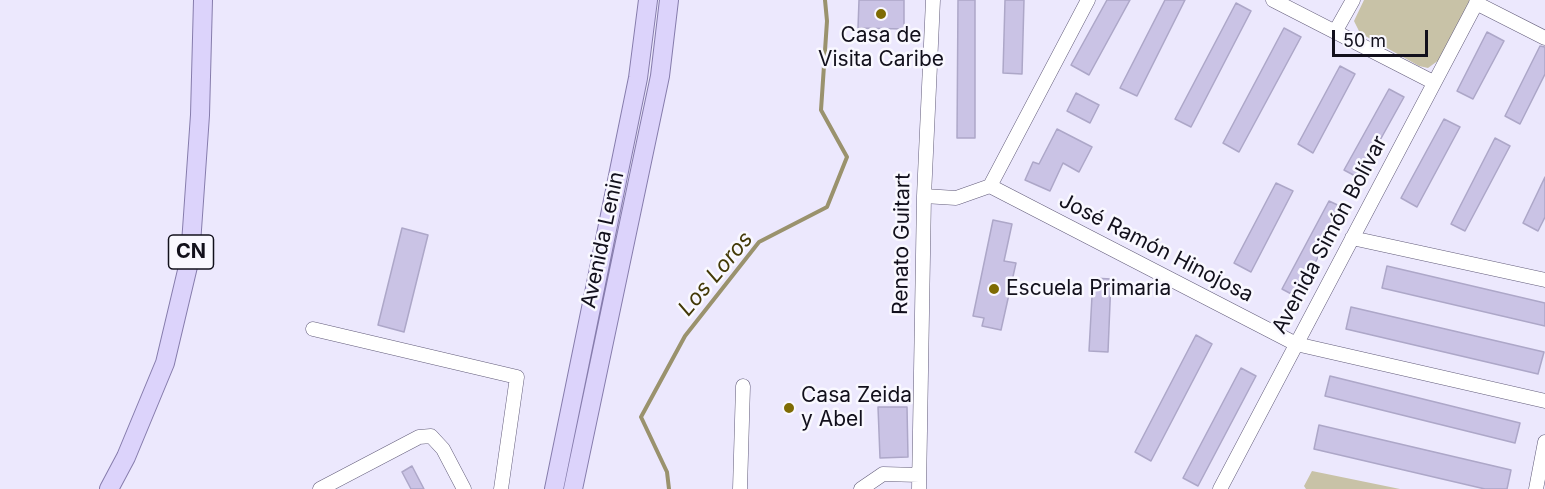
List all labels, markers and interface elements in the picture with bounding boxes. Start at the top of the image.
marker: Casa de Visita Caribe [874,7,888,21]
scale bar [1335,18,1431,56]
place label: Casa de Visita Caribe [818,23,944,73]
text: 50 m [1343,30,1386,51]
street label: Avenida Simón Bolívar [1267,132,1393,338]
street label: Avenida Lenin [576,170,630,310]
street label: Renato Guitart [888,173,916,315]
street label: José Ramón Hinojosa [1055,188,1257,308]
water label: Los Loros [673,227,759,321]
road number: CN [168,235,213,269]
place label: Escuela Primaria [1006,276,1171,302]
marker: Escuela Primaria [987,282,1001,296]
place label: Casa Zeida y Abel [801,383,912,433]
marker: Casa Zeida y Abel [782,401,796,415]

